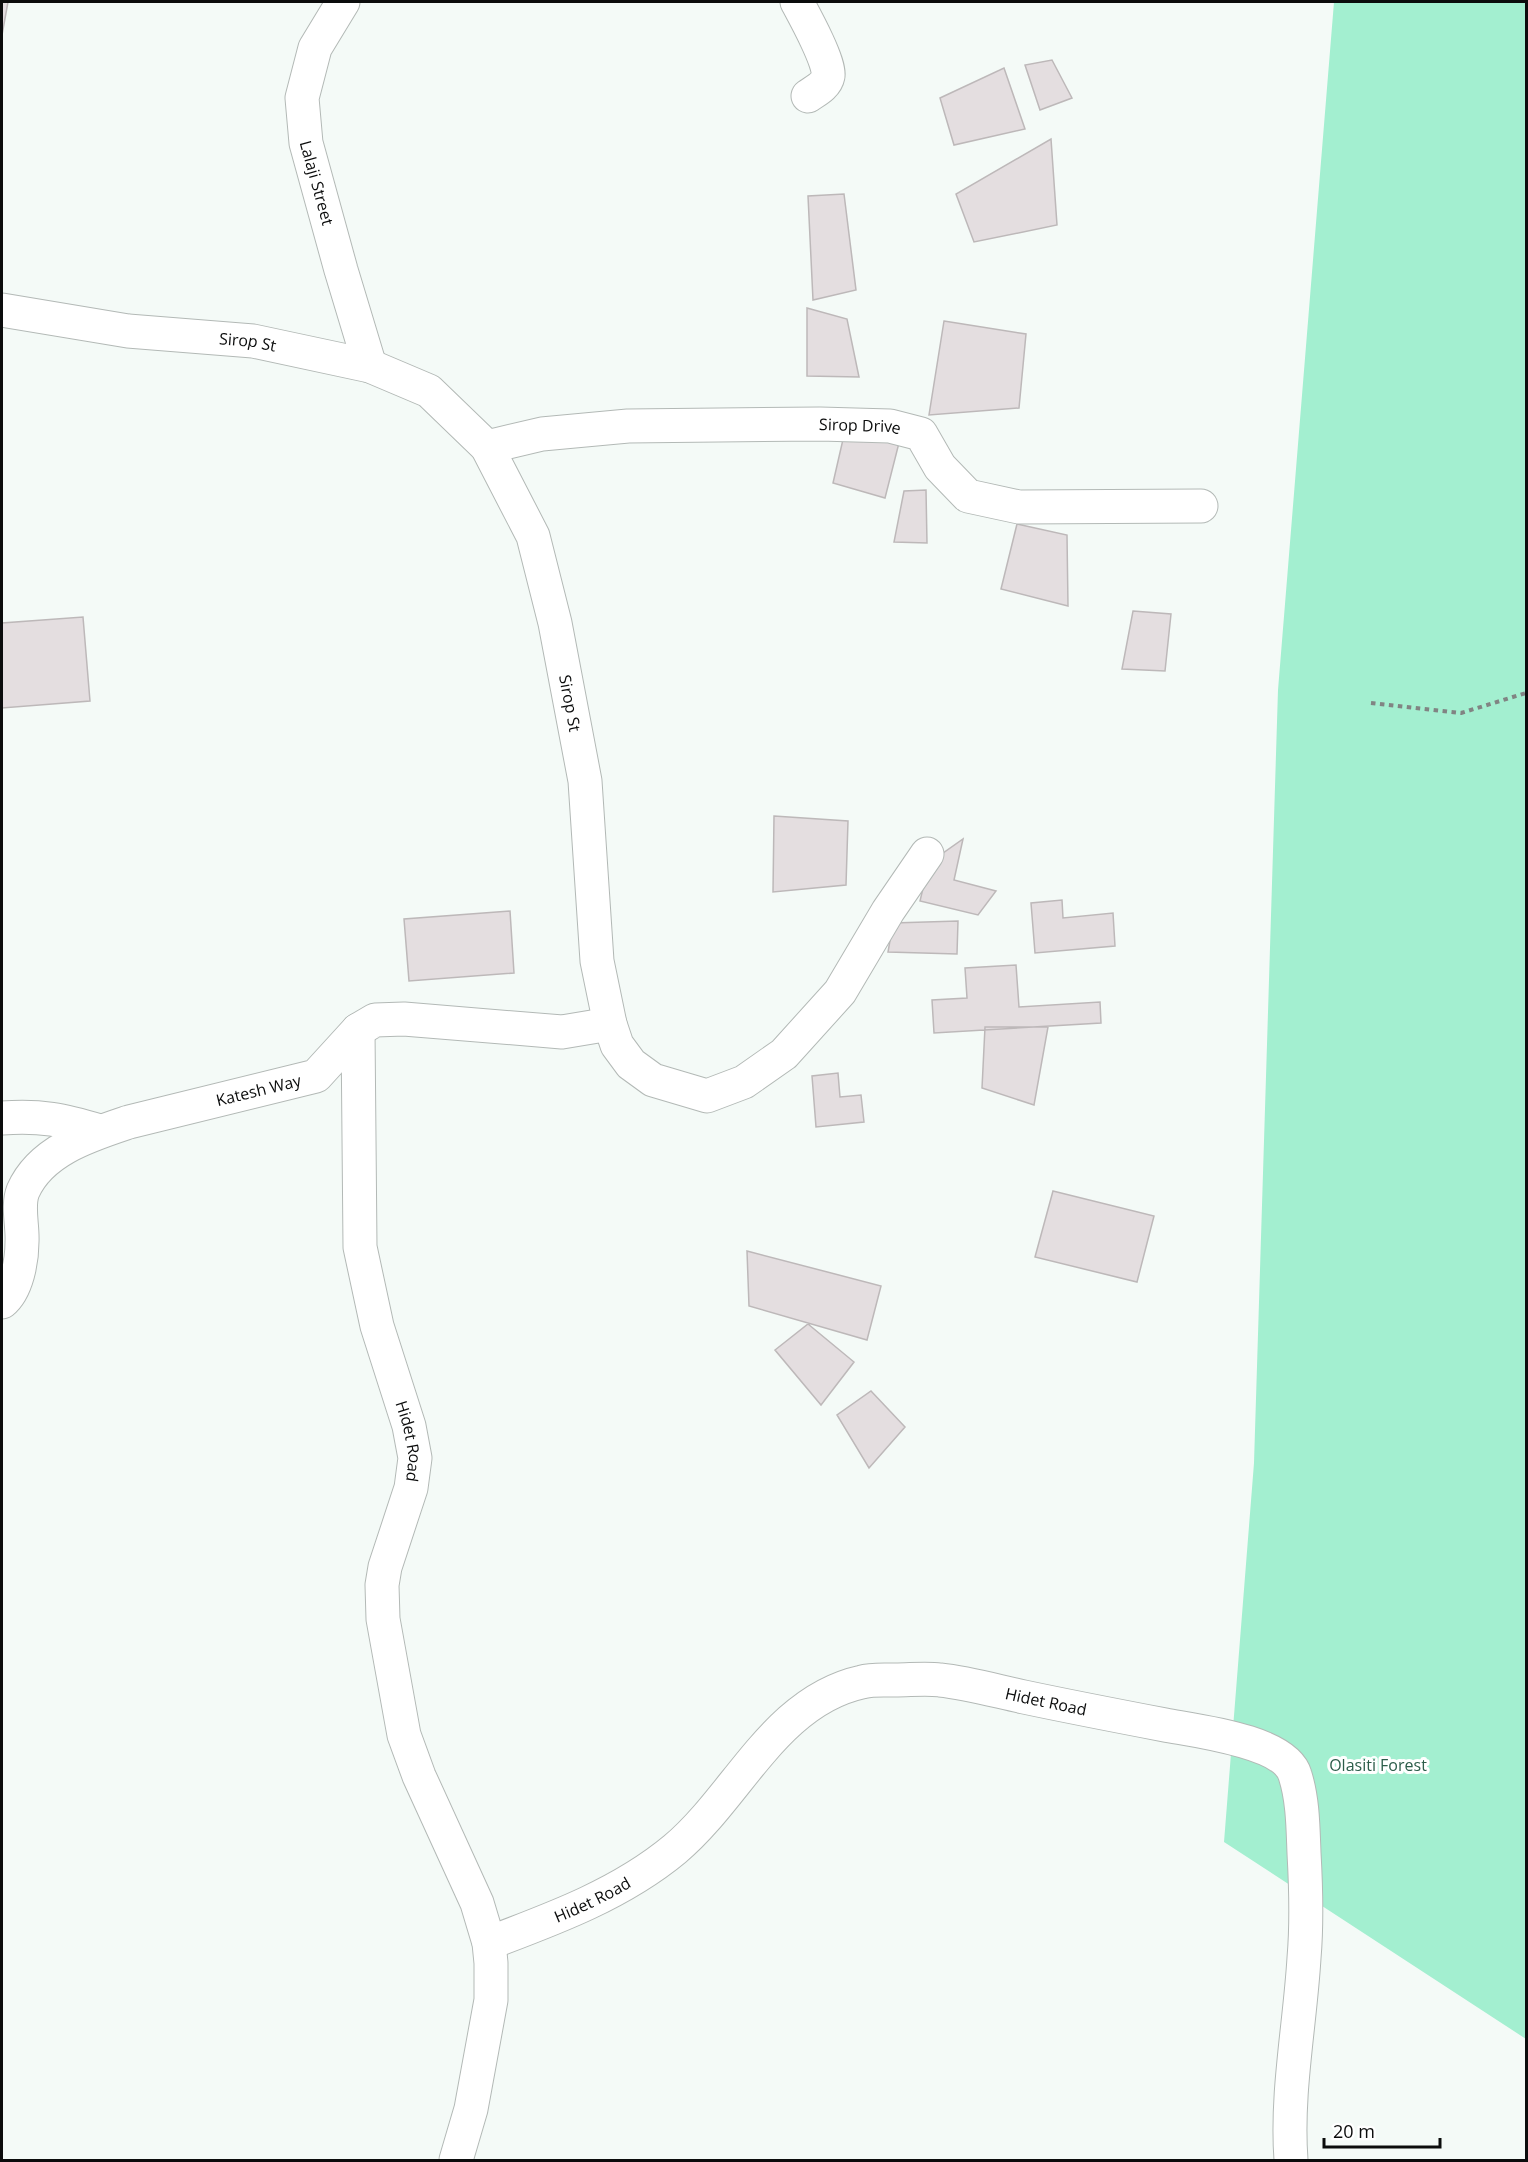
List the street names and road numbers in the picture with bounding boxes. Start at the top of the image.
street label: Lalaji Street [295,138,339,228]
street label: Sirop St [218,327,279,357]
street label: Sirop Drive [819,413,904,439]
street label: Sirop St [554,673,586,734]
street label: Katesh Way [214,1069,304,1111]
street label: Hidet Road [391,1398,426,1483]
street label: Hidet Road [1003,1682,1089,1721]
street label: Hidet Road [551,1872,635,1928]

